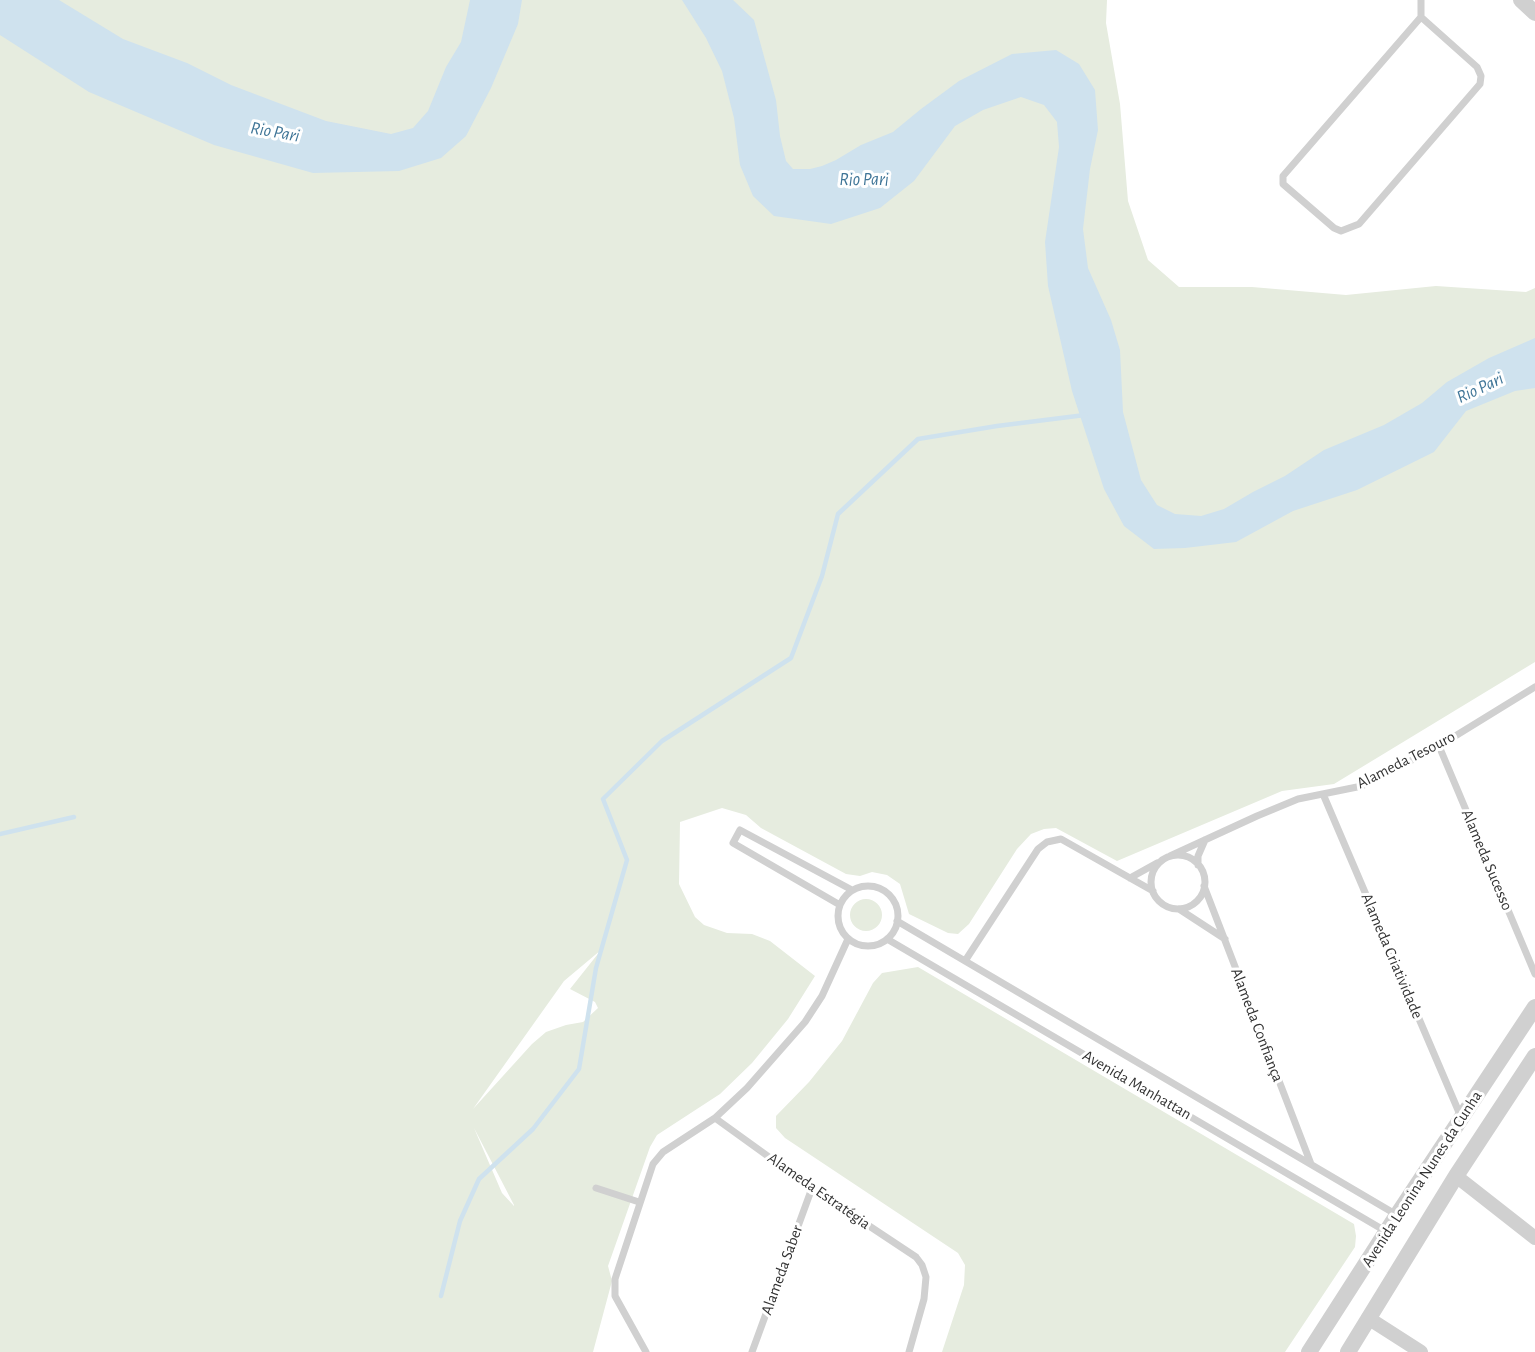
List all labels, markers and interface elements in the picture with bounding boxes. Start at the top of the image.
water label: Rio Pari [249,117,301,147]
water label: Rio Pari [839,169,889,191]
water label: Rio Pari [1453,368,1507,408]
street label: Alameda Tesouro [1354,727,1458,793]
street label: Alameda Sucesso [1457,807,1517,913]
street label: Alameda Criatividade [1357,890,1427,1022]
street label: Alameda Confiança [1226,965,1288,1085]
street label: Avenida Manhattan [1079,1046,1195,1124]
street label: Avenida Leonina Nunes da Cunha [1358,1087,1486,1271]
street label: Alameda Estratégia [764,1148,874,1234]
street label: Alameda Saber [757,1222,807,1318]

